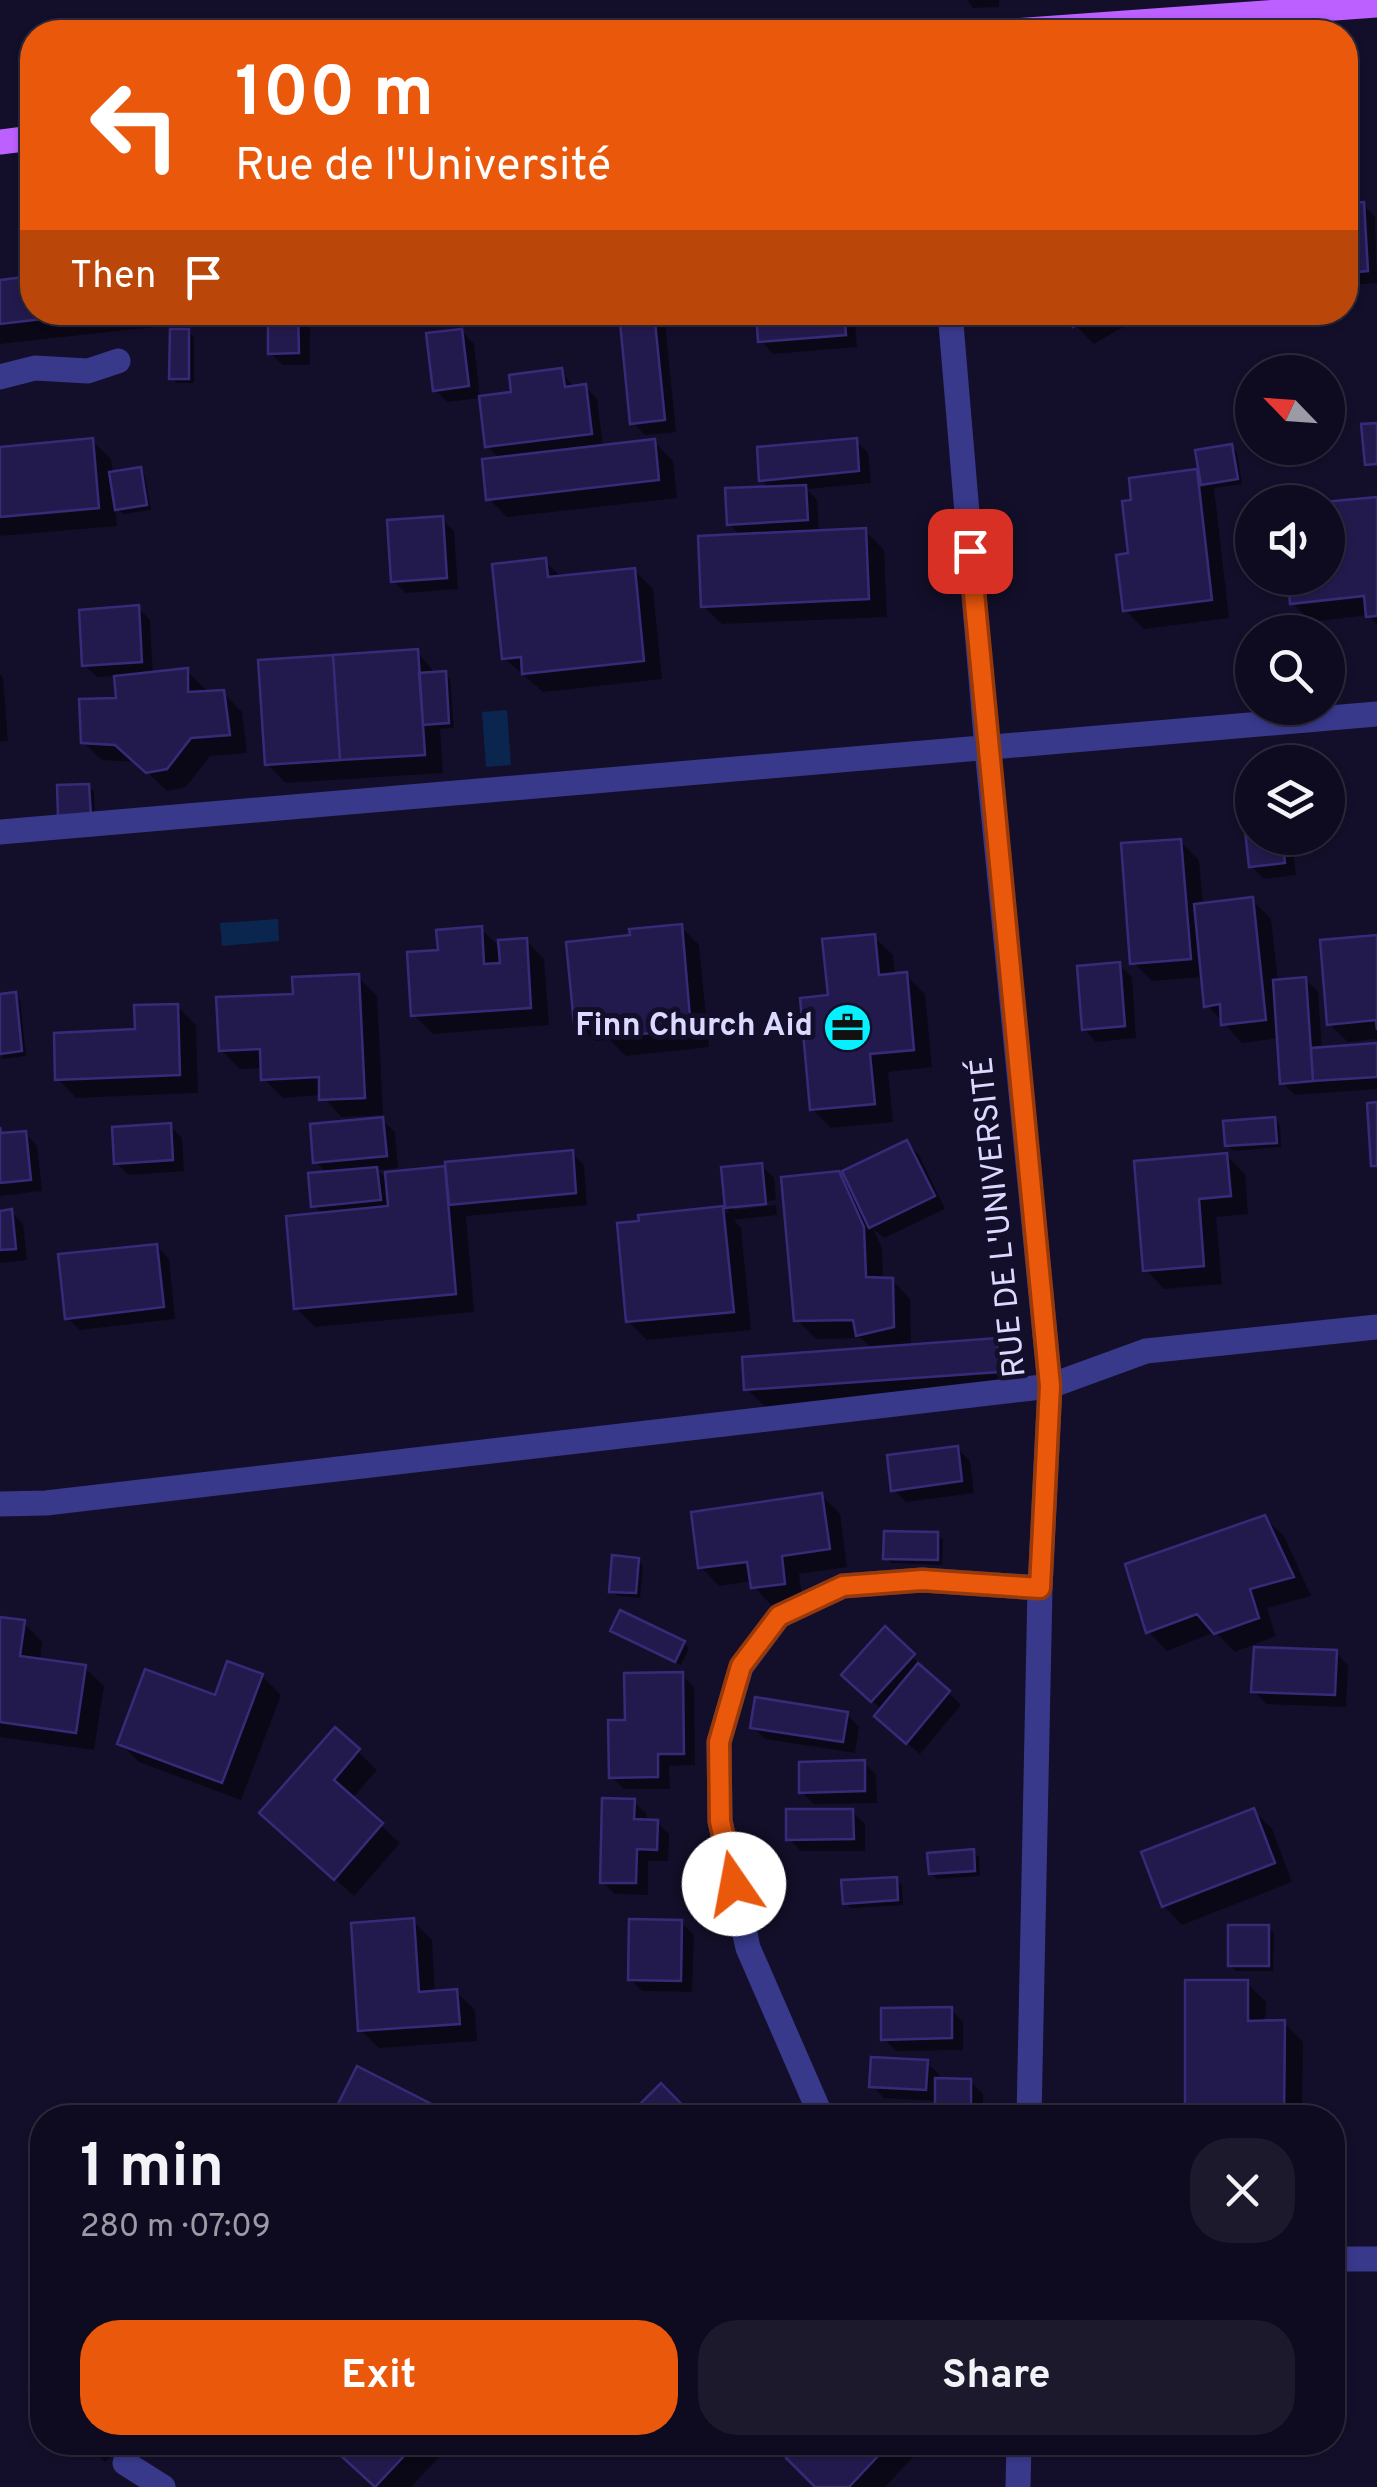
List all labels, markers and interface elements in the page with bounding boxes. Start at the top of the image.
text: 100 m [235,52,434,141]
icon: left [70,60,200,190]
text: Rue de l'Université [235,139,611,196]
icon: arrive [176,250,231,305]
text: Then [70,253,156,302]
north arrow [1235,355,1345,465]
map controls [1235,355,1345,855]
button: sound [1235,485,1345,595]
pin [928,509,1013,594]
icon: arrive [943,524,998,579]
button: search [1235,615,1345,725]
button: layers [1235,745,1345,855]
office icon: Finn Church Aid [822,1001,874,1053]
place label: Finn Church Aid [575,1007,813,1047]
street label: RUE DE L'UNIVERSITÉ [961,1055,1037,1379]
position arrow [682,1832,786,1936]
text: 1 min [80,2132,224,2208]
button: close [1190,2138,1295,2243]
text: 280 m · 07:09 [80,2208,271,2248]
button: Exit [80,2320,678,2435]
button: Share [698,2320,1295,2435]

